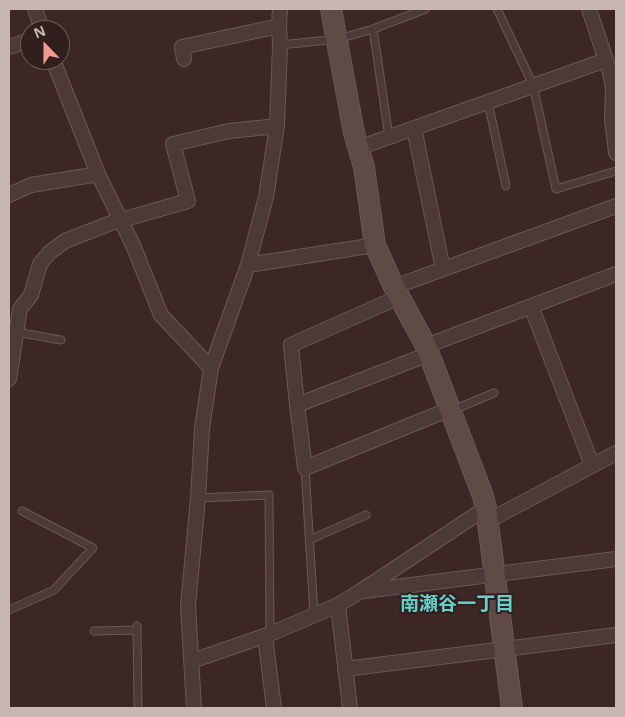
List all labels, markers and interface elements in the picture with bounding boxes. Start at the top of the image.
north arrow [20,20,70,70]
text: N [31,21,48,43]
district label: 南瀬谷一丁目 [400,594,514,616]

